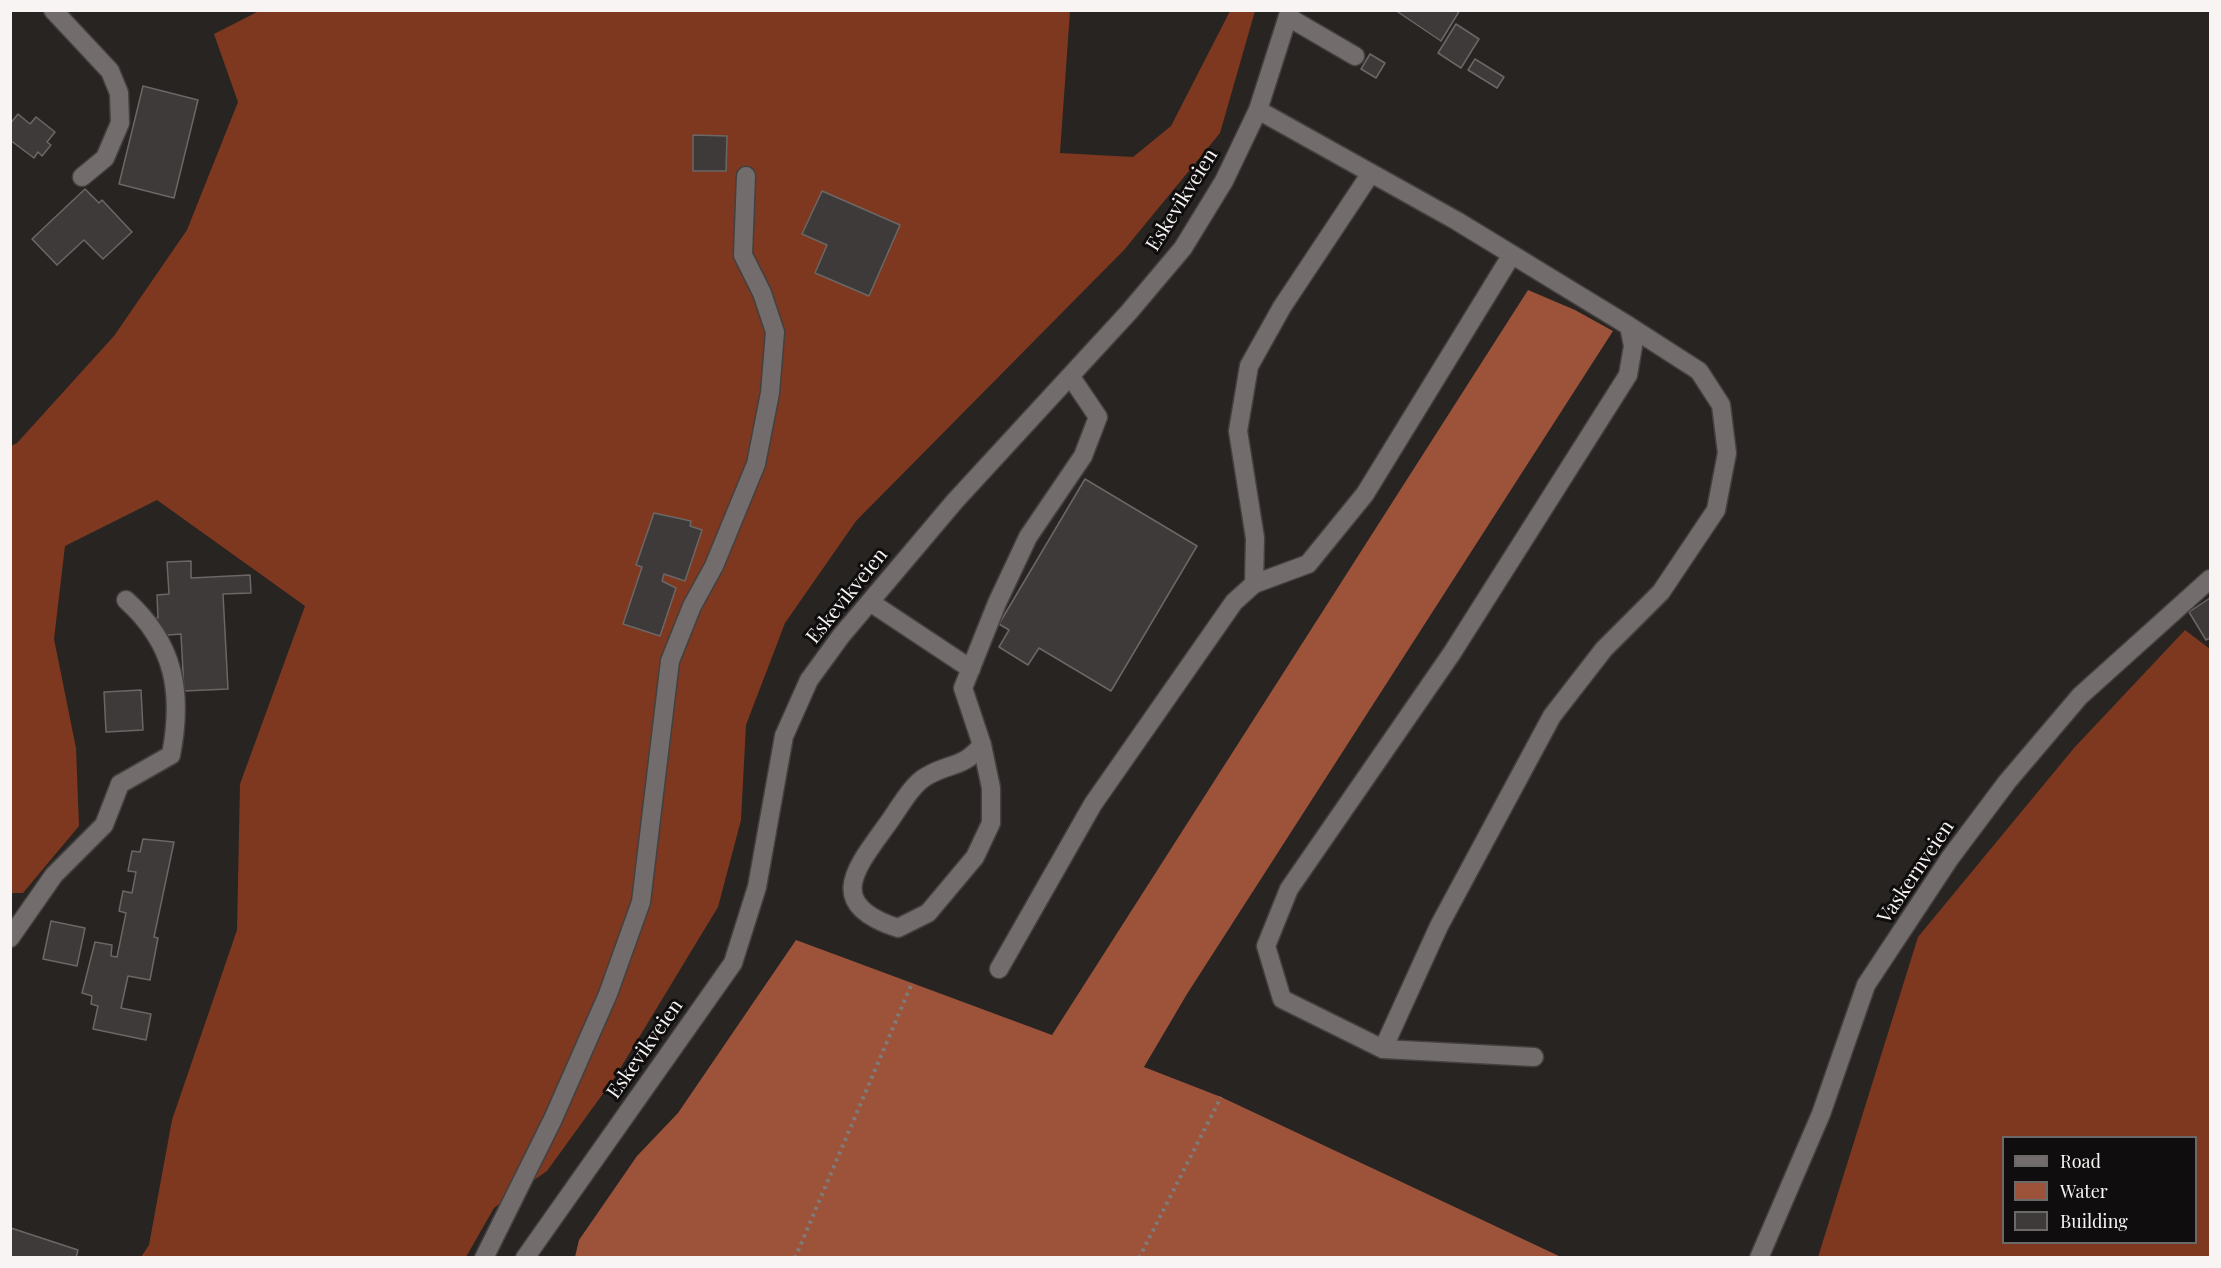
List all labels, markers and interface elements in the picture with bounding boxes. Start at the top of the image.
street label: Eskevikveien [1141,145,1223,255]
street label: Eskevikveien [801,543,893,649]
street label: Vaskernveien [1873,816,1959,928]
street label: Eskevikveien [602,995,688,1103]
legend [2002,1136,2197,1244]
text: Road [2060,1149,2101,1173]
text: Water [2060,1179,2108,1203]
text: Building [2060,1209,2128,1233]

